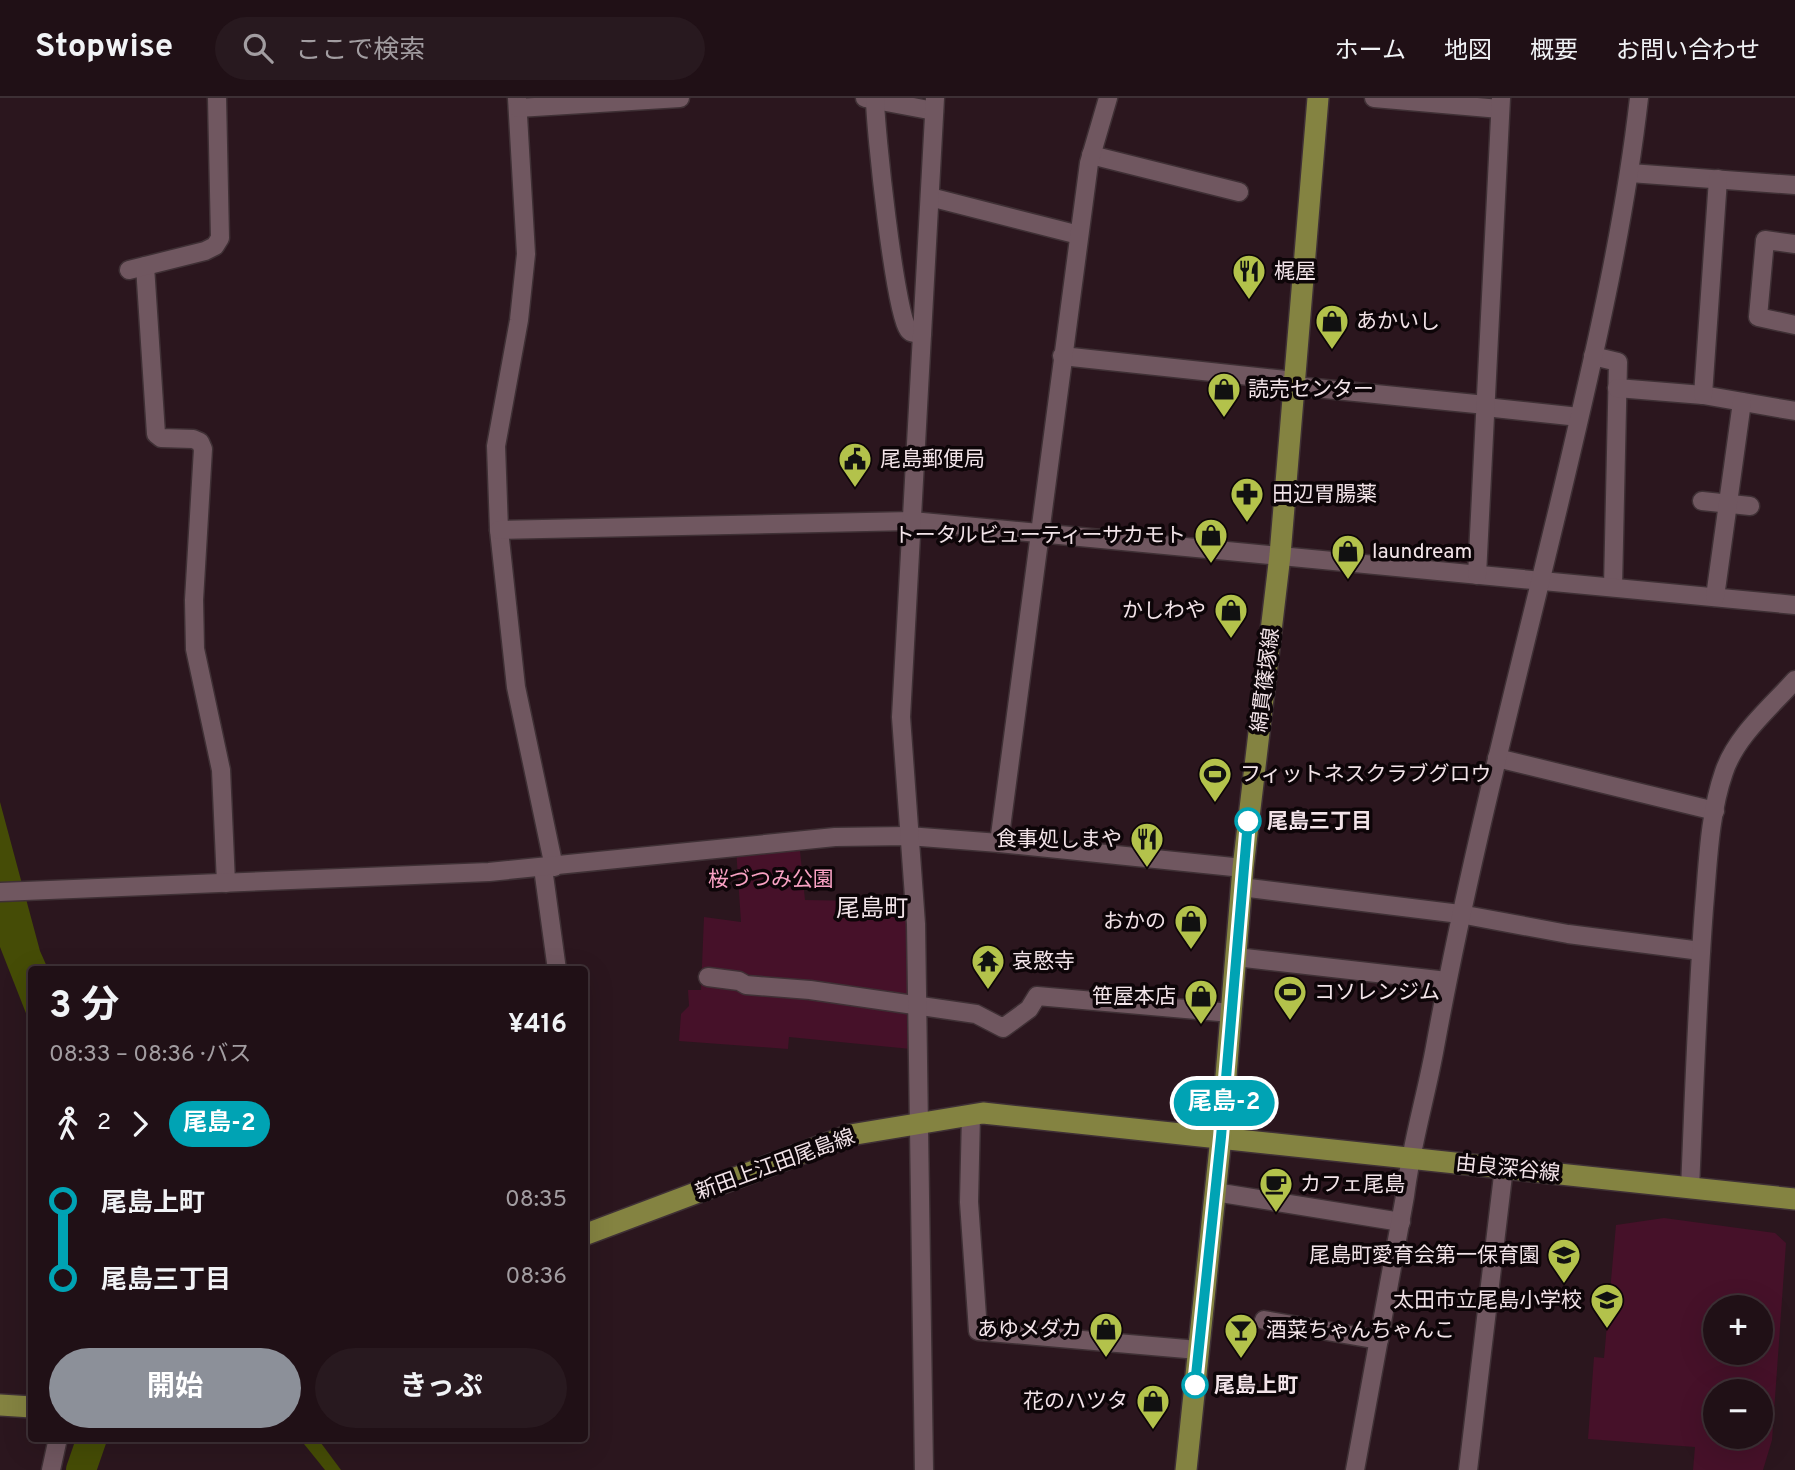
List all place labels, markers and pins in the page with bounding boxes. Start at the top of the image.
restaurant icon: 梶屋 [1230,252,1268,301]
place label: 梶屋 [1274,259,1316,286]
shop icon: あかいし [1313,302,1351,351]
place label: あかいし [1356,309,1440,336]
shop icon: 読売センター [1205,370,1243,419]
place label: 読売センター [1248,377,1374,404]
public building icon: 尾島郵便局 [836,440,874,489]
place label: 尾島郵便局 [880,447,985,474]
pharmacy icon: 田辺胃腸薬 [1228,475,1266,524]
place label: 田辺胃腸薬 [1272,482,1377,509]
shop icon: トータルビューティーサカモト [1192,516,1230,565]
place label: トータルビューティーサカモト [894,523,1186,550]
shop icon: laundream [1329,532,1367,581]
place label: laundream [1372,539,1472,566]
shop icon: かしわや [1212,591,1250,640]
place label: かしわや [1122,598,1206,625]
sports icon: フィットネスクラブグロウ [1196,755,1234,804]
place label: フィットネスクラブグロウ [1240,762,1492,789]
marker: 尾島三丁目 [1235,808,1261,834]
place label: 尾島三丁目 [1267,809,1372,836]
restaurant icon: 食事処しまや [1128,820,1166,869]
place label: 食事処しまや [996,827,1122,854]
shop icon: おかの [1172,902,1210,951]
place label: おかの [1103,909,1166,936]
temple icon: 哀愍寺 [969,942,1007,991]
place label: 哀愍寺 [1012,949,1075,976]
sports icon: コソレンジム [1271,973,1309,1022]
shop icon: 笹屋本店 [1182,977,1220,1026]
place label: コソレンジム [1314,980,1440,1007]
place label: 笹屋本店 [1092,984,1176,1011]
cafe icon: カフェ尾島 [1257,1165,1295,1214]
place label: カフェ尾島 [1300,1172,1405,1199]
school or university icon: 尾島町愛育会第一保育園 [1545,1236,1583,1285]
place label: 尾島町愛育会第一保育園 [1309,1243,1540,1270]
school or university icon: 太田市立尾島小学校 [1588,1281,1626,1330]
place label: 太田市立尾島小学校 [1393,1288,1582,1315]
shop icon: あゆメダカ [1087,1310,1125,1359]
bar icon: 酒菜ちゃんちゃんこ [1222,1311,1260,1360]
place label: あゆメダカ [977,1317,1082,1344]
place label: 酒菜ちゃんちゃんこ [1266,1318,1455,1345]
marker: 尾島上町 [1182,1372,1208,1398]
place label: 尾島上町 [1214,1373,1298,1400]
shop icon: 花のハツタ [1134,1382,1172,1431]
place label: 花のハツタ [1023,1389,1128,1416]

